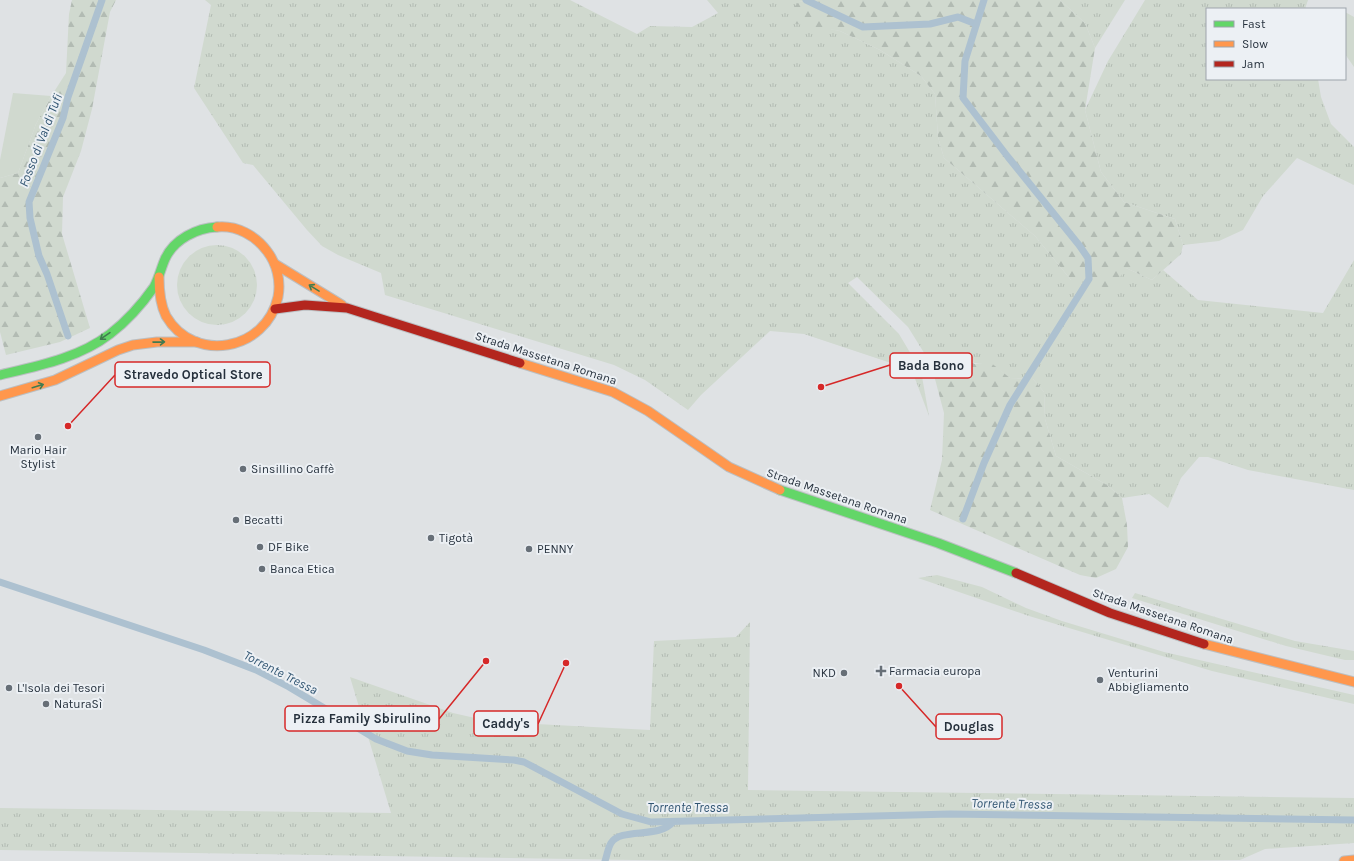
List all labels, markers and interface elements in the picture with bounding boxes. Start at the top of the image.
legend [1206,8,1346,80]
text: Fast [1242,17,1266,31]
text: Slow [1242,37,1268,51]
text: Jam [1242,57,1265,71]
water label: Fosso di Val di Tufi [16,91,65,189]
one-way arrow [308,283,320,291]
street label: Strada Massetana Romana [473,328,619,388]
one-way arrow [100,332,111,341]
one-way arrow [152,338,165,346]
callout: Bada Bono [890,353,972,378]
text: Bada Bono [898,358,964,373]
callout: Stravedo Optical Store [115,362,270,387]
text: Stravedo Optical Store [123,367,263,382]
one-way arrow [31,382,44,389]
marker: Mario Hair Stylist [33,432,43,442]
place label: Mario Hair Stylist [10,443,67,471]
place label: Sinsillino Caffè [251,462,334,476]
marker: Sinsillino Caffè [238,464,248,474]
street label: Strada Massetana Romana [765,465,909,527]
place label: Becatti [244,513,283,527]
marker: Becatti [231,515,241,525]
place label: Tigotà [439,531,473,545]
marker: Tigotà [426,533,436,543]
place label: DF Bike [268,540,309,554]
marker: DF Bike [255,542,265,552]
place label: PENNY [537,542,574,556]
marker: PENNY [524,544,534,554]
place label: Banca Etica [270,562,335,576]
marker: Banca Etica [257,564,267,574]
street label: Strada Massetana Romana [1091,585,1235,647]
water label: Torrente Tressa [241,647,321,698]
place label: Farmacia europa [889,664,981,678]
place label: NKD [813,666,836,680]
marker: Farmacia europa [876,666,886,676]
place label: Venturini Abbigliamento [1108,666,1189,694]
marker: NKD [839,668,849,678]
marker: Venturini Abbigliamento [1095,675,1105,685]
place label: L'Isola dei Tesori [17,681,105,695]
marker: L'Isola dei Tesori [4,683,14,693]
place label: NaturaSì [54,697,103,711]
marker: NaturaSì [41,699,51,709]
callout: Pizza Family Sbirulino [285,706,439,731]
text: Pizza Family Sbirulino [293,711,431,726]
callout: Caddy's [474,711,538,736]
callout: Douglas [936,714,1002,739]
text: Caddy's [482,716,530,731]
text: Douglas [944,719,994,734]
water label: Torrente Tressa [971,795,1053,812]
water label: Torrente Tressa [648,800,729,815]

